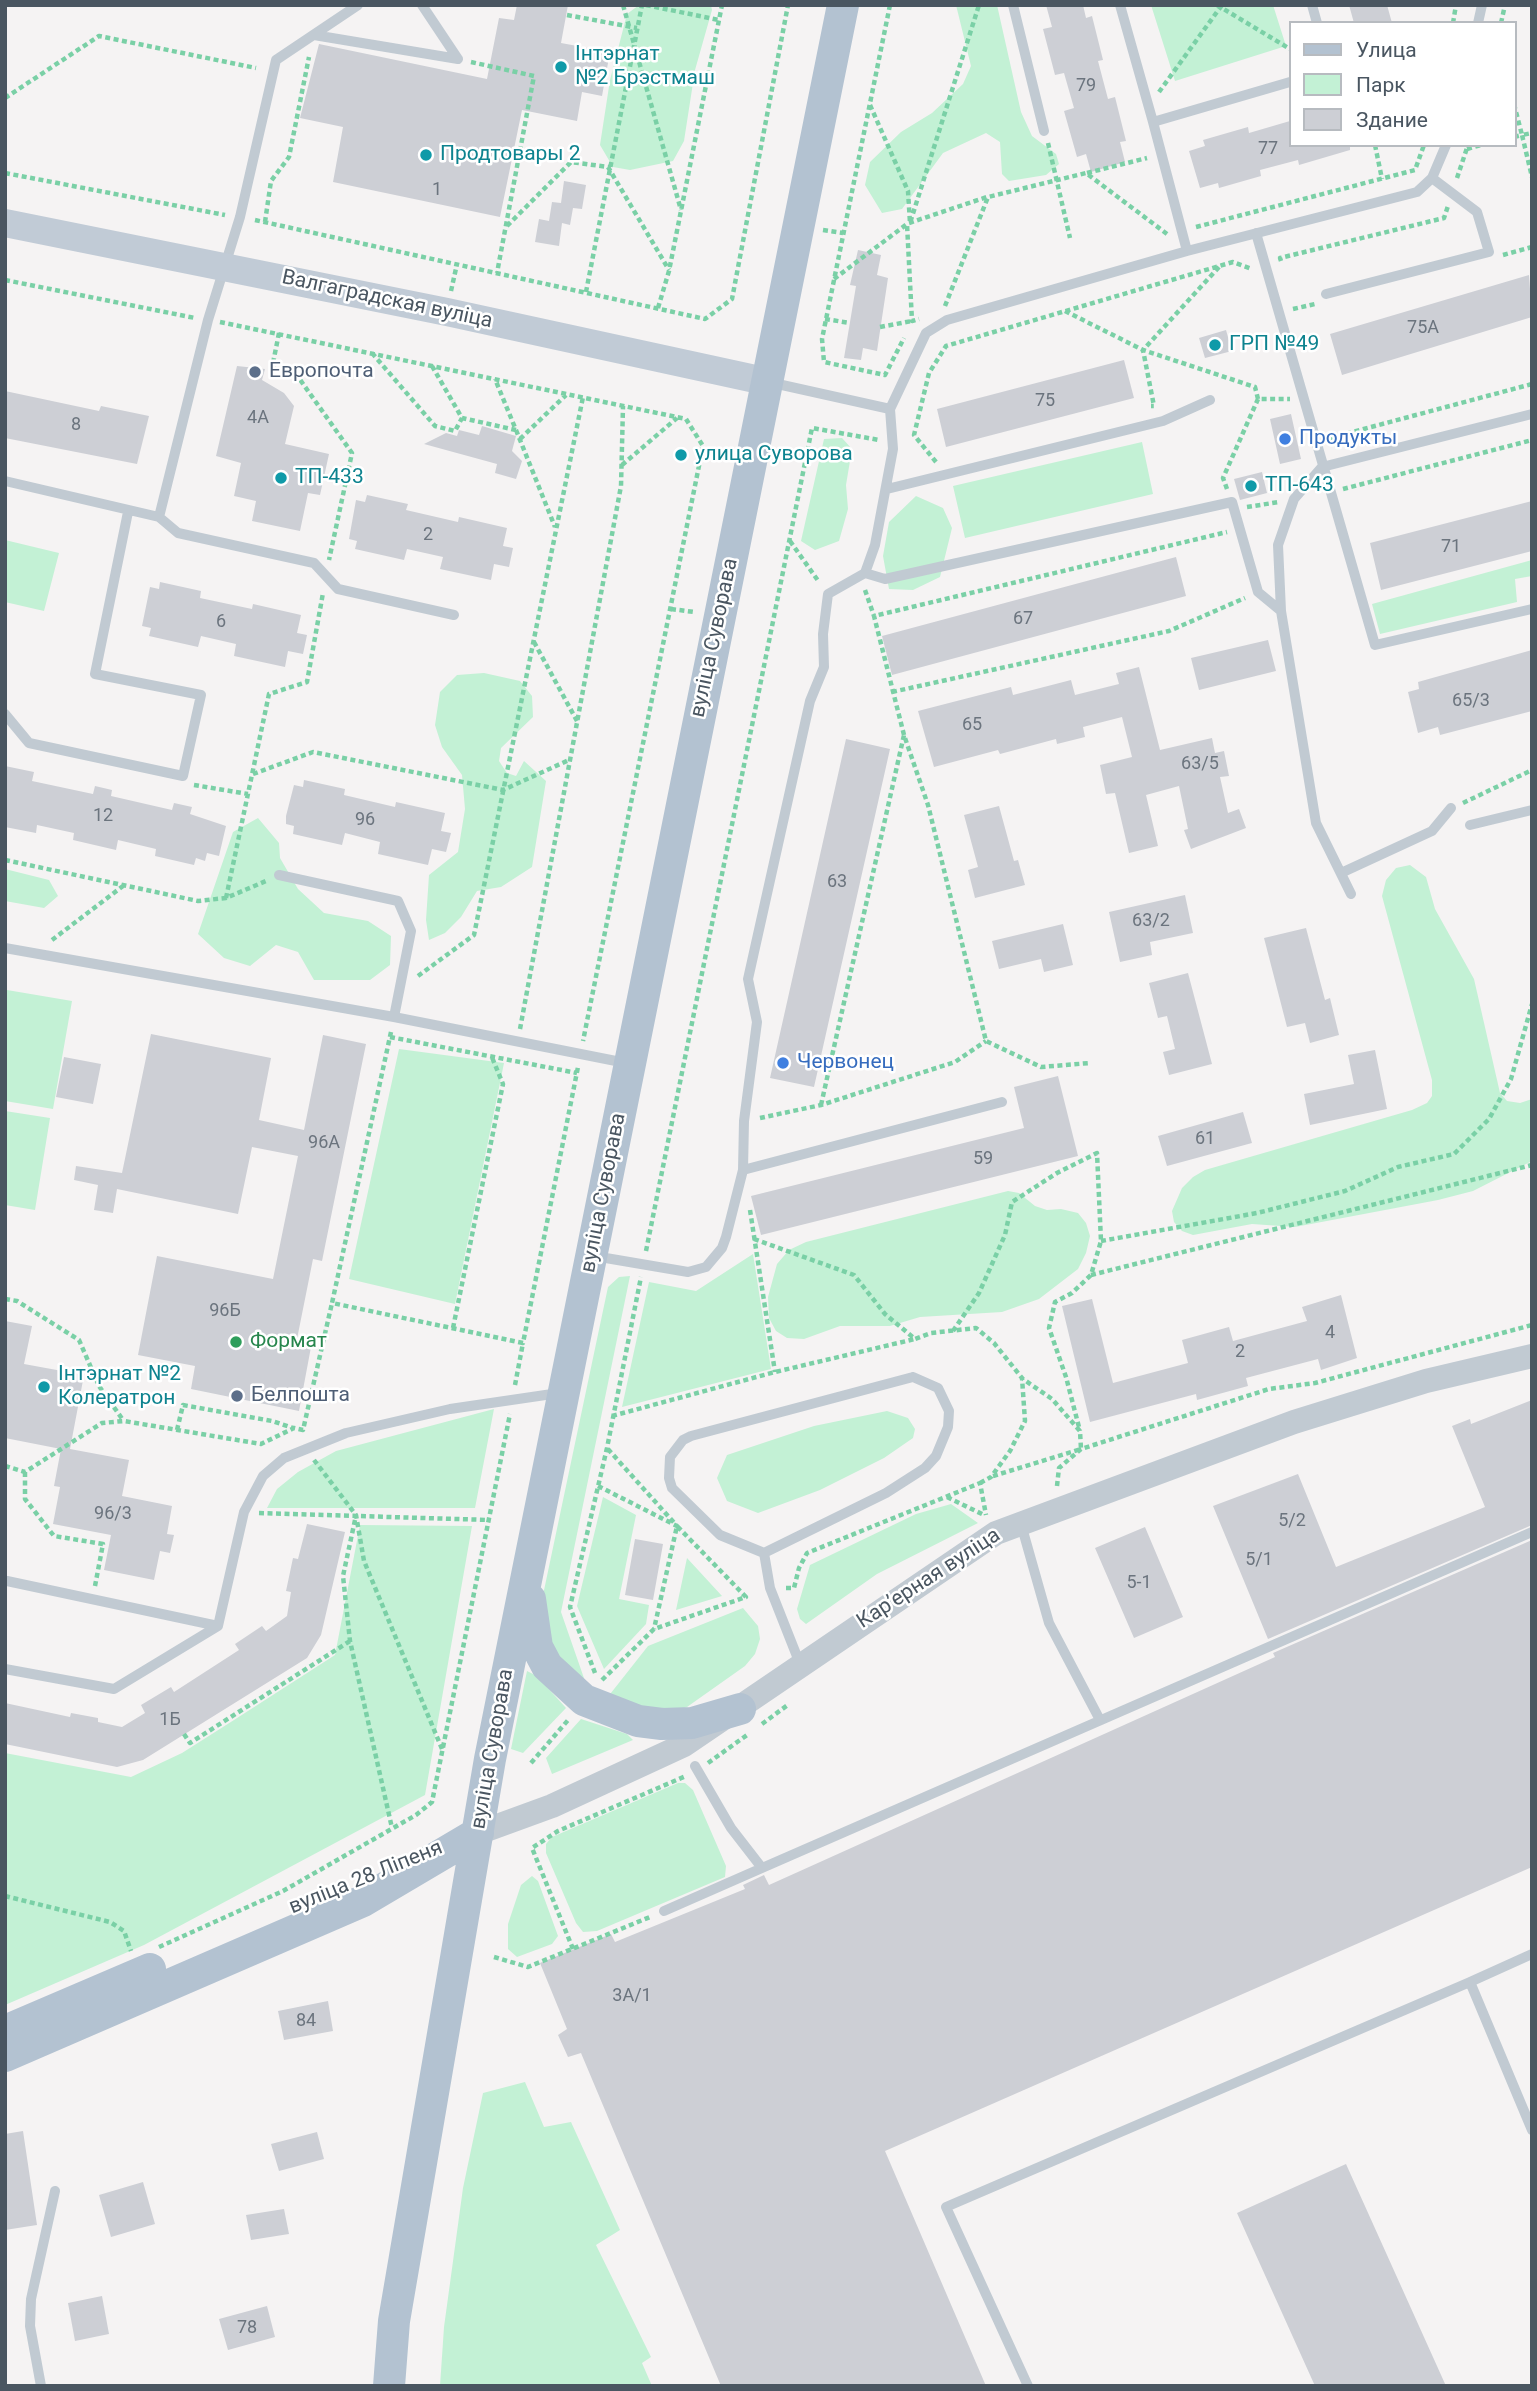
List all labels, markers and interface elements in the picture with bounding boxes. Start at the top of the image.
legend [1288,21,1516,147]
text: Улица [1356,38,1417,62]
place label: Інтэрнат №2 Брэстмаш [575,42,715,92]
marker: Інтэрнат №2 Брэстмаш [553,59,569,75]
text: Парк [1356,73,1406,97]
house number: 79 [1076,75,1096,97]
text: Здание [1356,108,1428,132]
house number: 77 [1258,138,1278,160]
place label: Продтовары 2 [440,142,581,168]
marker: Продтовары 2 [418,147,434,163]
house number: 1 [432,179,442,201]
street label: Валгаградская вуліца [279,265,495,335]
house number: 75А [1407,317,1439,339]
place label: ГРП №49 [1229,332,1319,358]
marker: ГРП №49 [1207,337,1223,353]
place label: Европочта [269,359,374,385]
marker: Европочта [247,364,263,380]
house number: 75 [1035,390,1055,412]
house number: 4А [247,407,269,429]
house number: 8 [71,414,81,436]
place label: Продукты [1299,426,1397,452]
marker: Продукты [1277,431,1293,447]
place label: улица Суворова [695,442,853,468]
marker: улица Суворова [673,447,689,463]
place label: ТП-433 [295,465,364,491]
marker: ТП-433 [273,470,289,486]
place label: ТП-643 [1265,473,1334,499]
marker: ТП-643 [1243,478,1259,494]
house number: 2 [423,524,433,546]
house number: 71 [1441,536,1461,558]
street label: вуліца Суворава [686,556,744,720]
house number: 67 [1013,608,1033,630]
house number: 6 [216,611,226,633]
house number: 65/3 [1452,690,1490,712]
house number: 65 [962,714,982,736]
house number: 63/5 [1181,753,1219,775]
house number: 12 [93,805,113,827]
house number: 96 [355,809,375,831]
house number: 63 [827,871,847,893]
house number: 63/2 [1132,910,1170,932]
place label: Червонец [797,1050,894,1076]
marker: Червонец [775,1055,791,1071]
street label: вуліца Суворава [576,1111,632,1275]
house number: 61 [1195,1128,1215,1150]
house number: 96А [308,1132,340,1154]
house number: 59 [973,1148,993,1170]
house number: 96Б [209,1300,241,1322]
house number: 4 [1325,1322,1335,1344]
place label: Формат [250,1329,327,1355]
marker: Формат [228,1334,244,1350]
house number: 2 [1235,1341,1245,1363]
place label: Інтэрнат №2 Колератрон [58,1362,181,1412]
marker: Інтэрнат №2 Колератрон [36,1379,52,1395]
place label: Белпошта [251,1383,350,1409]
marker: Белпошта [229,1388,245,1404]
house number: 96/3 [94,1503,132,1525]
house number: 5/2 [1278,1510,1306,1532]
street label: Карʼерная вуліца [853,1523,1005,1635]
house number: 5/1 [1245,1549,1273,1571]
house number: 5-1 [1126,1572,1152,1594]
street label: вуліца Суворава [467,1667,519,1831]
house number: 1Б [159,1709,181,1731]
street label: вуліца 28 Ліпеня [286,1836,446,1920]
house number: 3А/1 [612,1985,652,2007]
house number: 84 [296,2010,316,2032]
house number: 78 [237,2317,257,2339]

